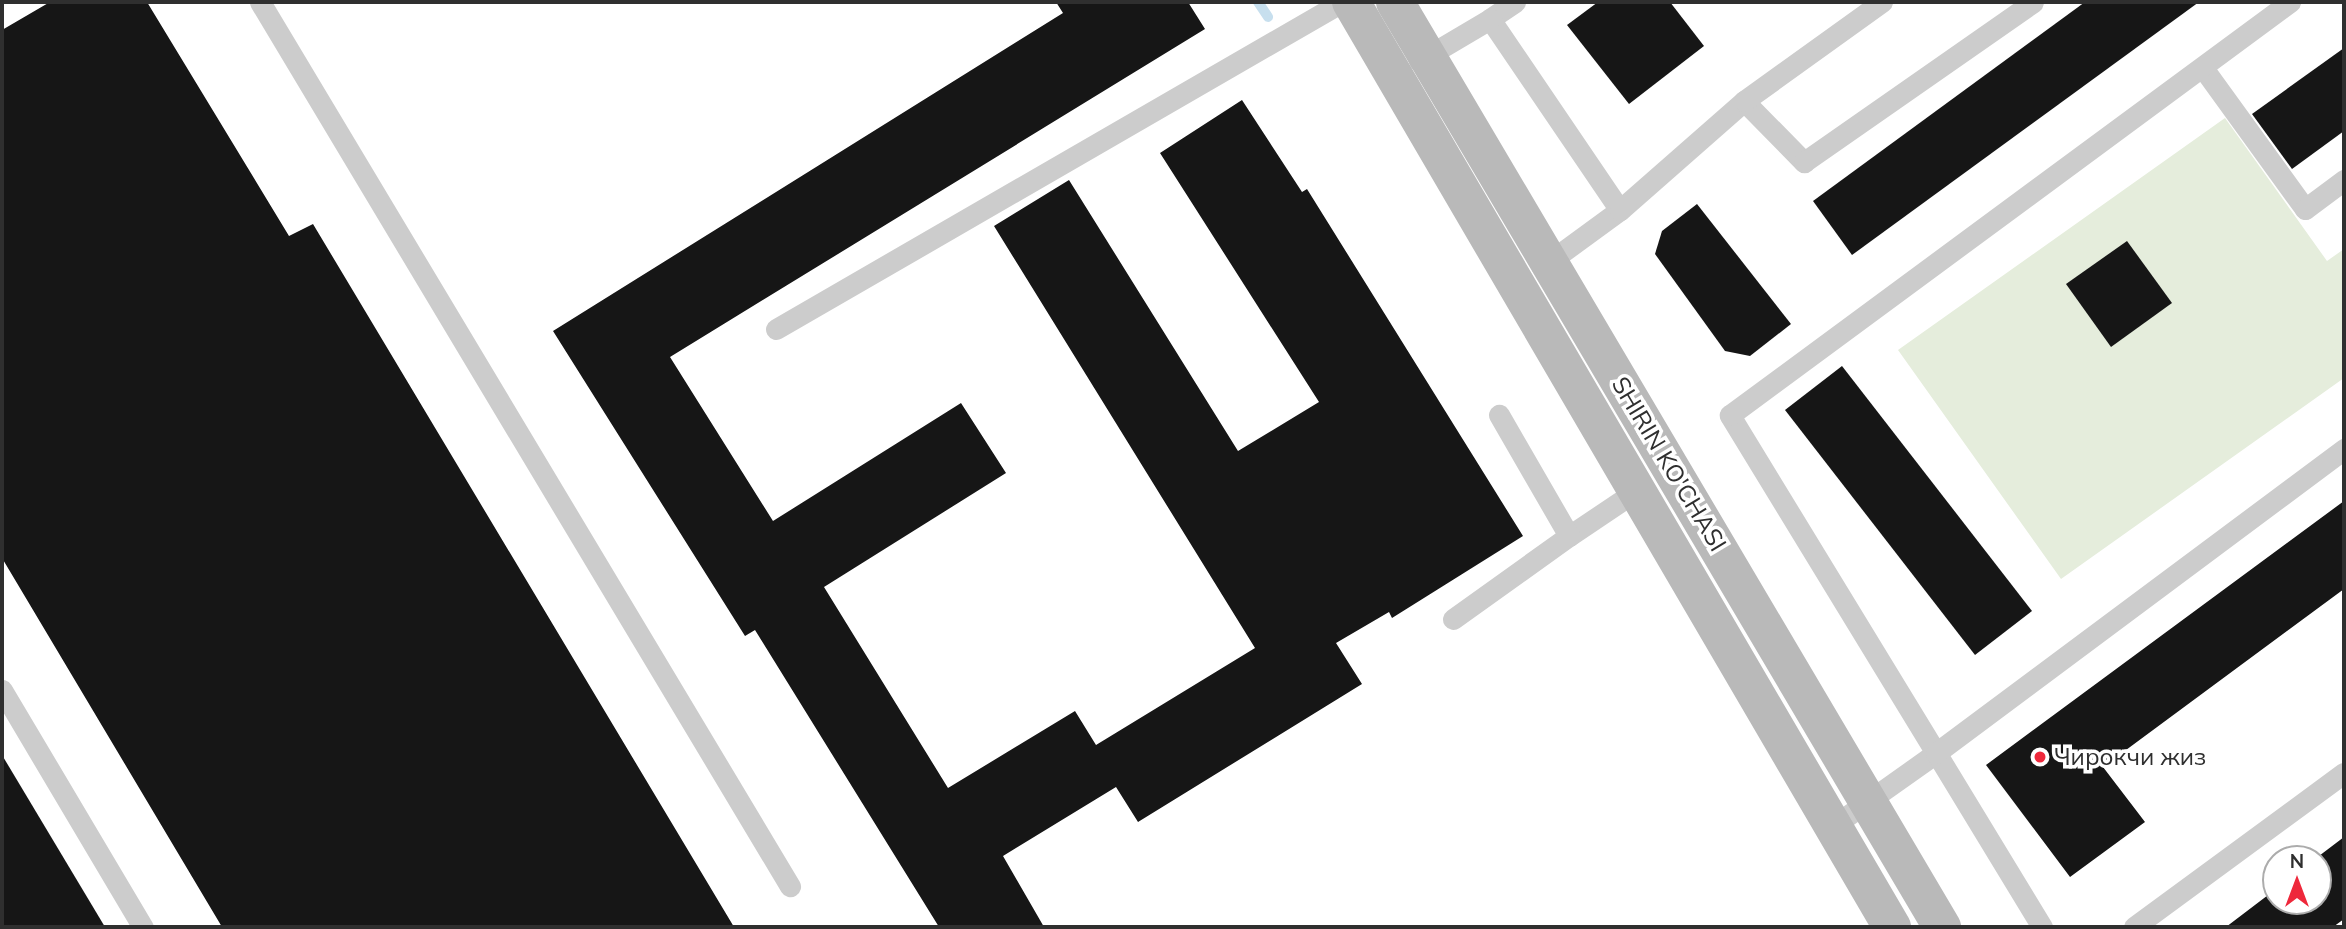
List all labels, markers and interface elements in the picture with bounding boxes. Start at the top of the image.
street label: SHIRIN KO'CHASI [1606,372,1732,556]
place label: Чирокчи жиз [2054,743,2206,771]
marker: Чирокчи жиз [2032,749,2048,765]
north arrow [2262,845,2332,915]
text: N [2290,849,2304,873]

